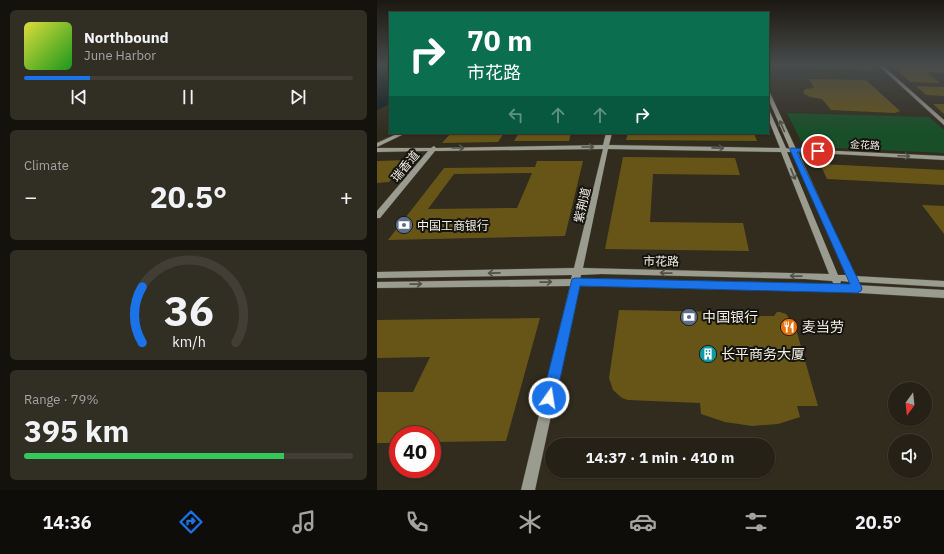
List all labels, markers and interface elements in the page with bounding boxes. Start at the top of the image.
text: 70 m [467,22,532,59]
text: Northbound [84,28,169,47]
icon: right [401,28,453,80]
text: June Harbor [84,47,156,64]
text: 市花路 [467,61,521,84]
icon: previous [68,86,90,108]
icon: pause [177,86,199,108]
icon: next [287,86,309,108]
icon: left [505,104,527,126]
icon: ahead [547,104,569,126]
icon: ahead [589,104,611,126]
icon: right [631,104,653,126]
one-way arrow [778,120,786,132]
pin [801,134,835,168]
street label: 金花路 [850,138,880,152]
icon: arrive [807,140,829,162]
one-way arrow [581,143,594,151]
one-way arrow [451,144,464,152]
one-way arrow [711,145,724,152]
street label: 瑞香道 [388,147,422,185]
one-way arrow [897,152,910,159]
text: Climate [24,157,69,174]
one-way arrow [790,168,797,180]
text: 20.5° [150,177,227,216]
text: − [24,182,37,211]
text: + [340,182,353,211]
street label: 紫荆道 [571,186,593,224]
bank icon: 中国工商银行 [394,215,414,235]
place label: 中国工商银行 [417,218,489,233]
street label: 市花路 [643,253,679,269]
one-way arrow [488,269,501,277]
one-way arrow [660,269,673,276]
one-way arrow [790,272,803,280]
one-way arrow [539,278,552,286]
one-way arrow [409,280,422,288]
text: 36 [164,283,213,337]
bank icon: 中国银行 [679,307,699,327]
place label: 中国银行 [702,308,758,326]
restaurant icon: 麦当劳 [779,317,799,337]
place label: 麦当劳 [802,318,844,336]
text: km/h [172,332,205,351]
building icon: 长平商务大厦 [698,344,718,364]
place label: 长平商务大厦 [721,345,805,363]
position arrow [528,377,570,419]
north arrow [888,382,932,426]
map controls [888,382,932,478]
text: Range · 79% [24,391,98,408]
text: 395 km [24,411,129,450]
speed limit sign: 40 [389,426,441,478]
button: sound [888,434,932,478]
text: 14:37 · 1 min · 410 m [586,448,734,467]
icon: directions [177,508,205,536]
icon: music [290,508,318,536]
icon: phone [403,508,431,536]
icon: climate [516,508,544,536]
icon: car [629,508,657,536]
icon: filters [742,508,770,536]
text: 14:36 [43,511,92,534]
text: 20.5° [855,511,901,534]

